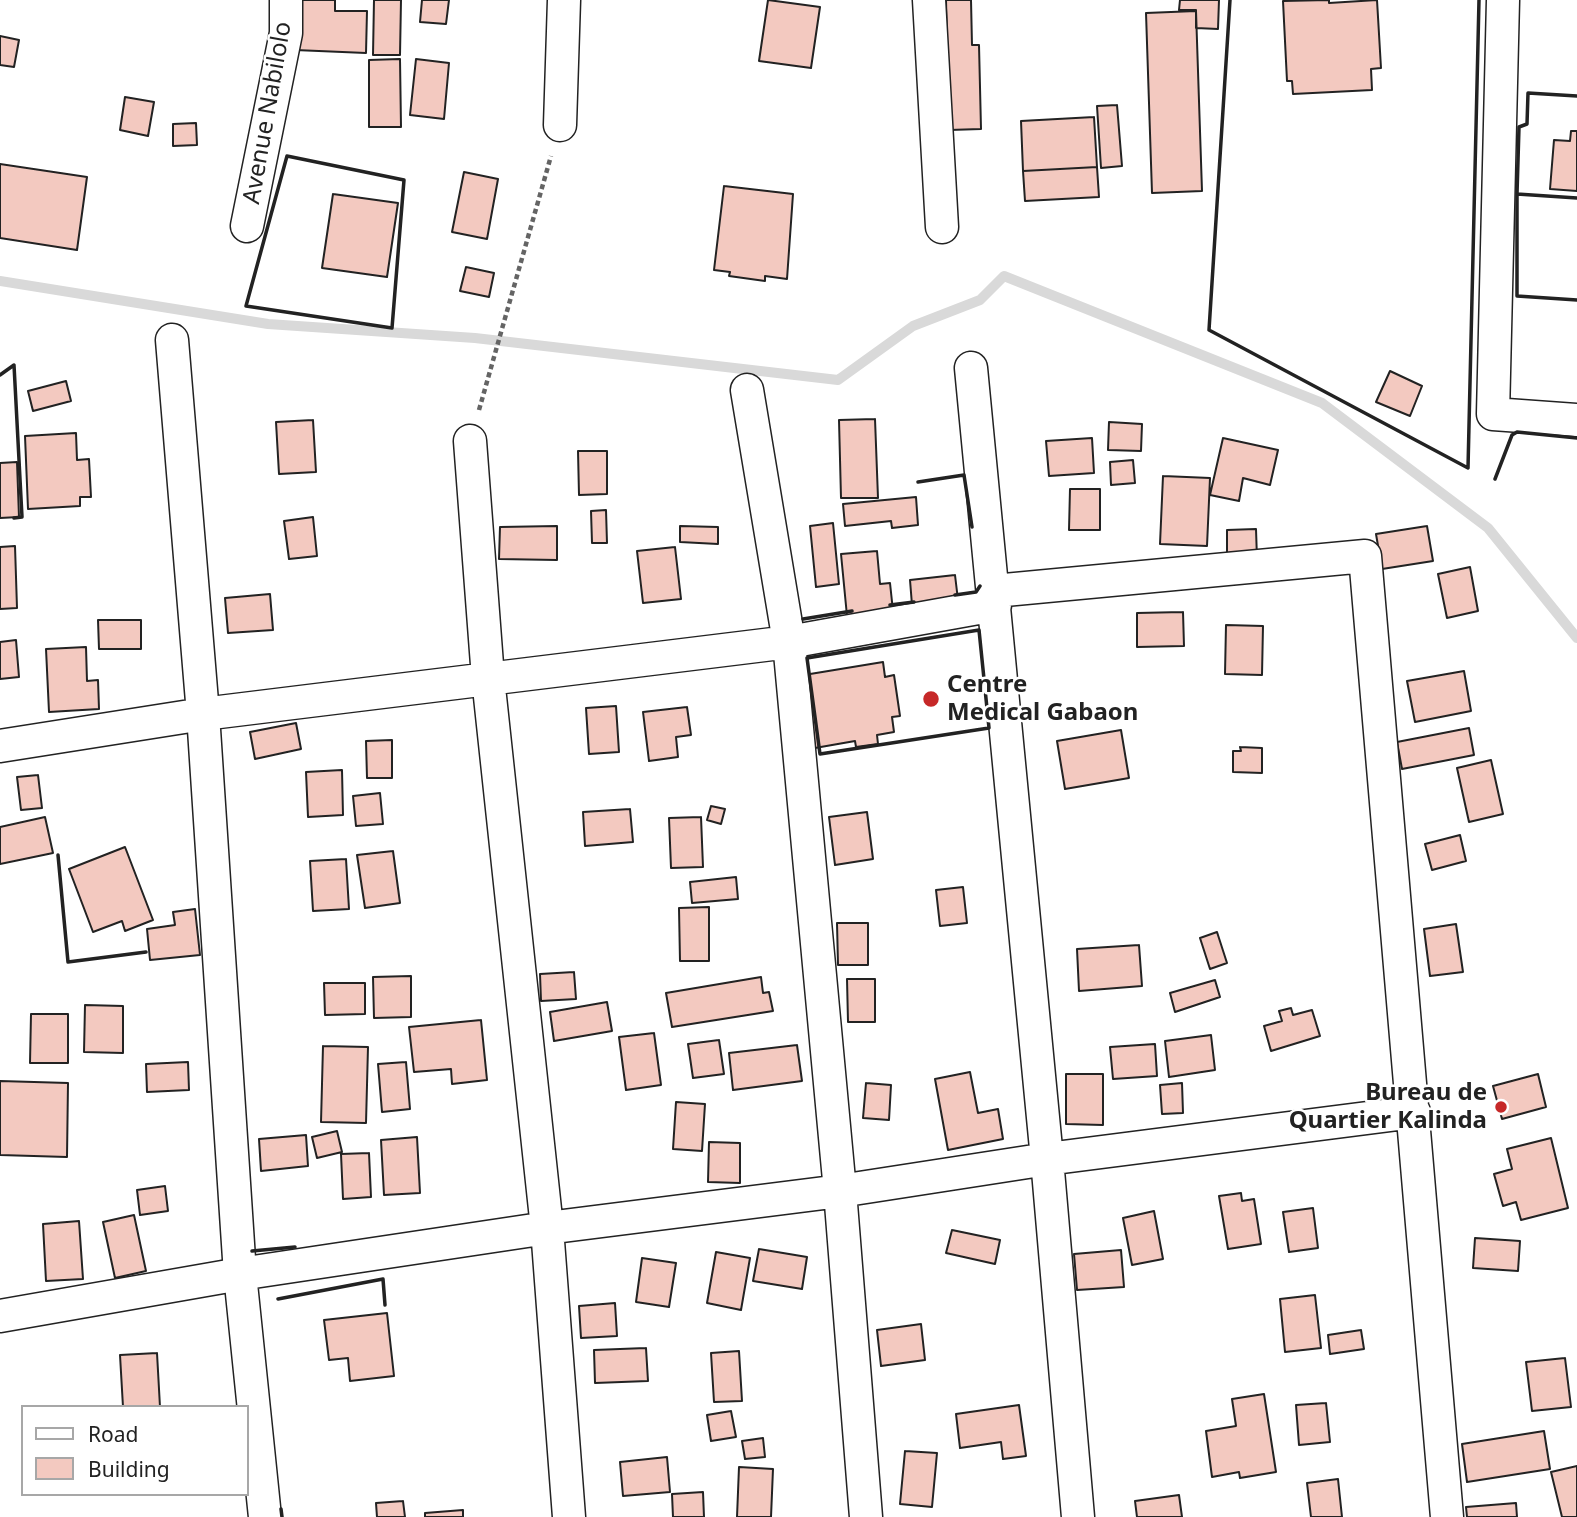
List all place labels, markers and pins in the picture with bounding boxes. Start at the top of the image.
place label: Centre Medical Gabaon [947,671,1138,727]
marker: Centre Medical Gabaon [921,689,941,709]
place label: Bureau de Quartier Kalinda [1289,1079,1487,1135]
marker: Bureau de Quartier Kalinda [1493,1099,1509,1115]

